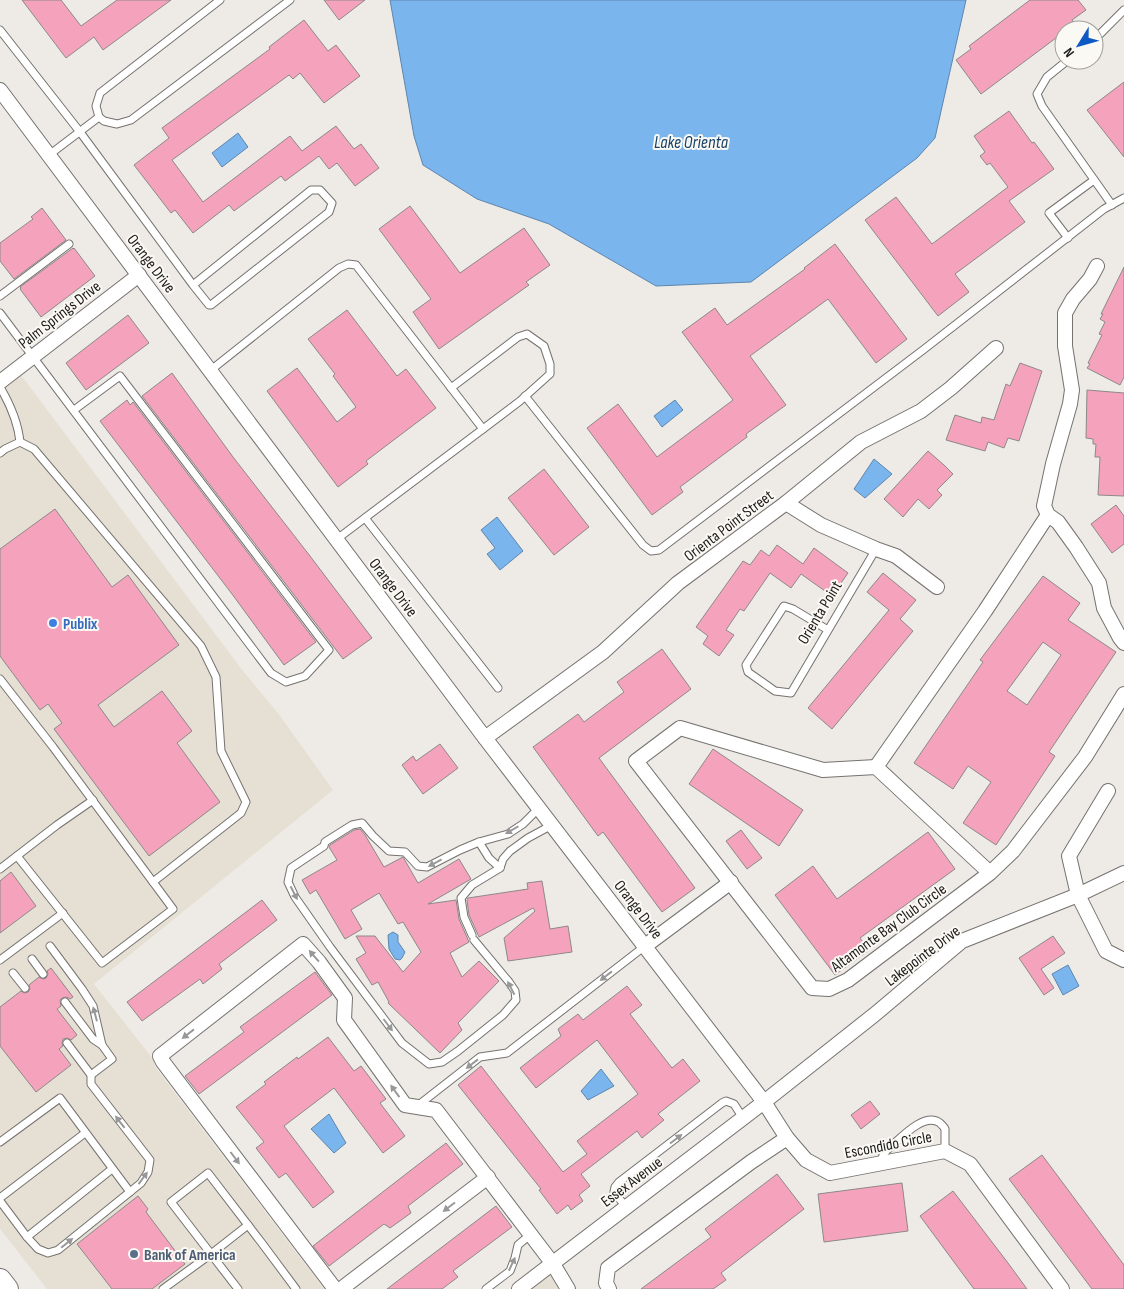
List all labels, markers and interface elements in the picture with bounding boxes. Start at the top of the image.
north arrow [1054,20,1104,70]
text: N [1060,44,1078,61]
water label: Lake Orienta [654,132,729,153]
street label: Orange Drive [123,231,179,297]
street label: Palm Springs Drive [15,277,105,353]
street label: Orienta Point Street [681,486,777,566]
street label: Orange Drive [365,555,421,621]
street label: Orienta Point [794,578,847,648]
place label: Publix [63,615,98,634]
marker: Publix [47,617,59,629]
one-way arrow [506,826,519,835]
one-way arrow [428,859,443,867]
street label: Orange Drive [610,877,666,943]
street label: Altamonte Bay Club Circle [827,880,950,977]
one-way arrow [290,886,298,901]
street label: Lakepointe Drive [882,922,964,991]
one-way arrow [308,949,319,962]
one-way arrow [599,971,613,981]
one-way arrow [507,980,515,995]
one-way arrow [91,1007,99,1022]
one-way arrow [383,1018,394,1031]
one-way arrow [182,1029,195,1040]
one-way arrow [466,1058,479,1069]
one-way arrow [390,1084,400,1098]
one-way arrow [115,1115,125,1129]
street label: Escondido Circle [843,1128,934,1163]
one-way arrow [669,1133,682,1144]
one-way arrow [230,1151,241,1164]
street label: Essex Avenue [597,1153,666,1211]
one-way arrow [138,1171,148,1185]
one-way arrow [443,1201,456,1212]
one-way arrow [60,1237,73,1248]
place label: Bank of America [144,1246,236,1265]
marker: Bank of America [128,1248,140,1260]
one-way arrow [508,1257,516,1271]

